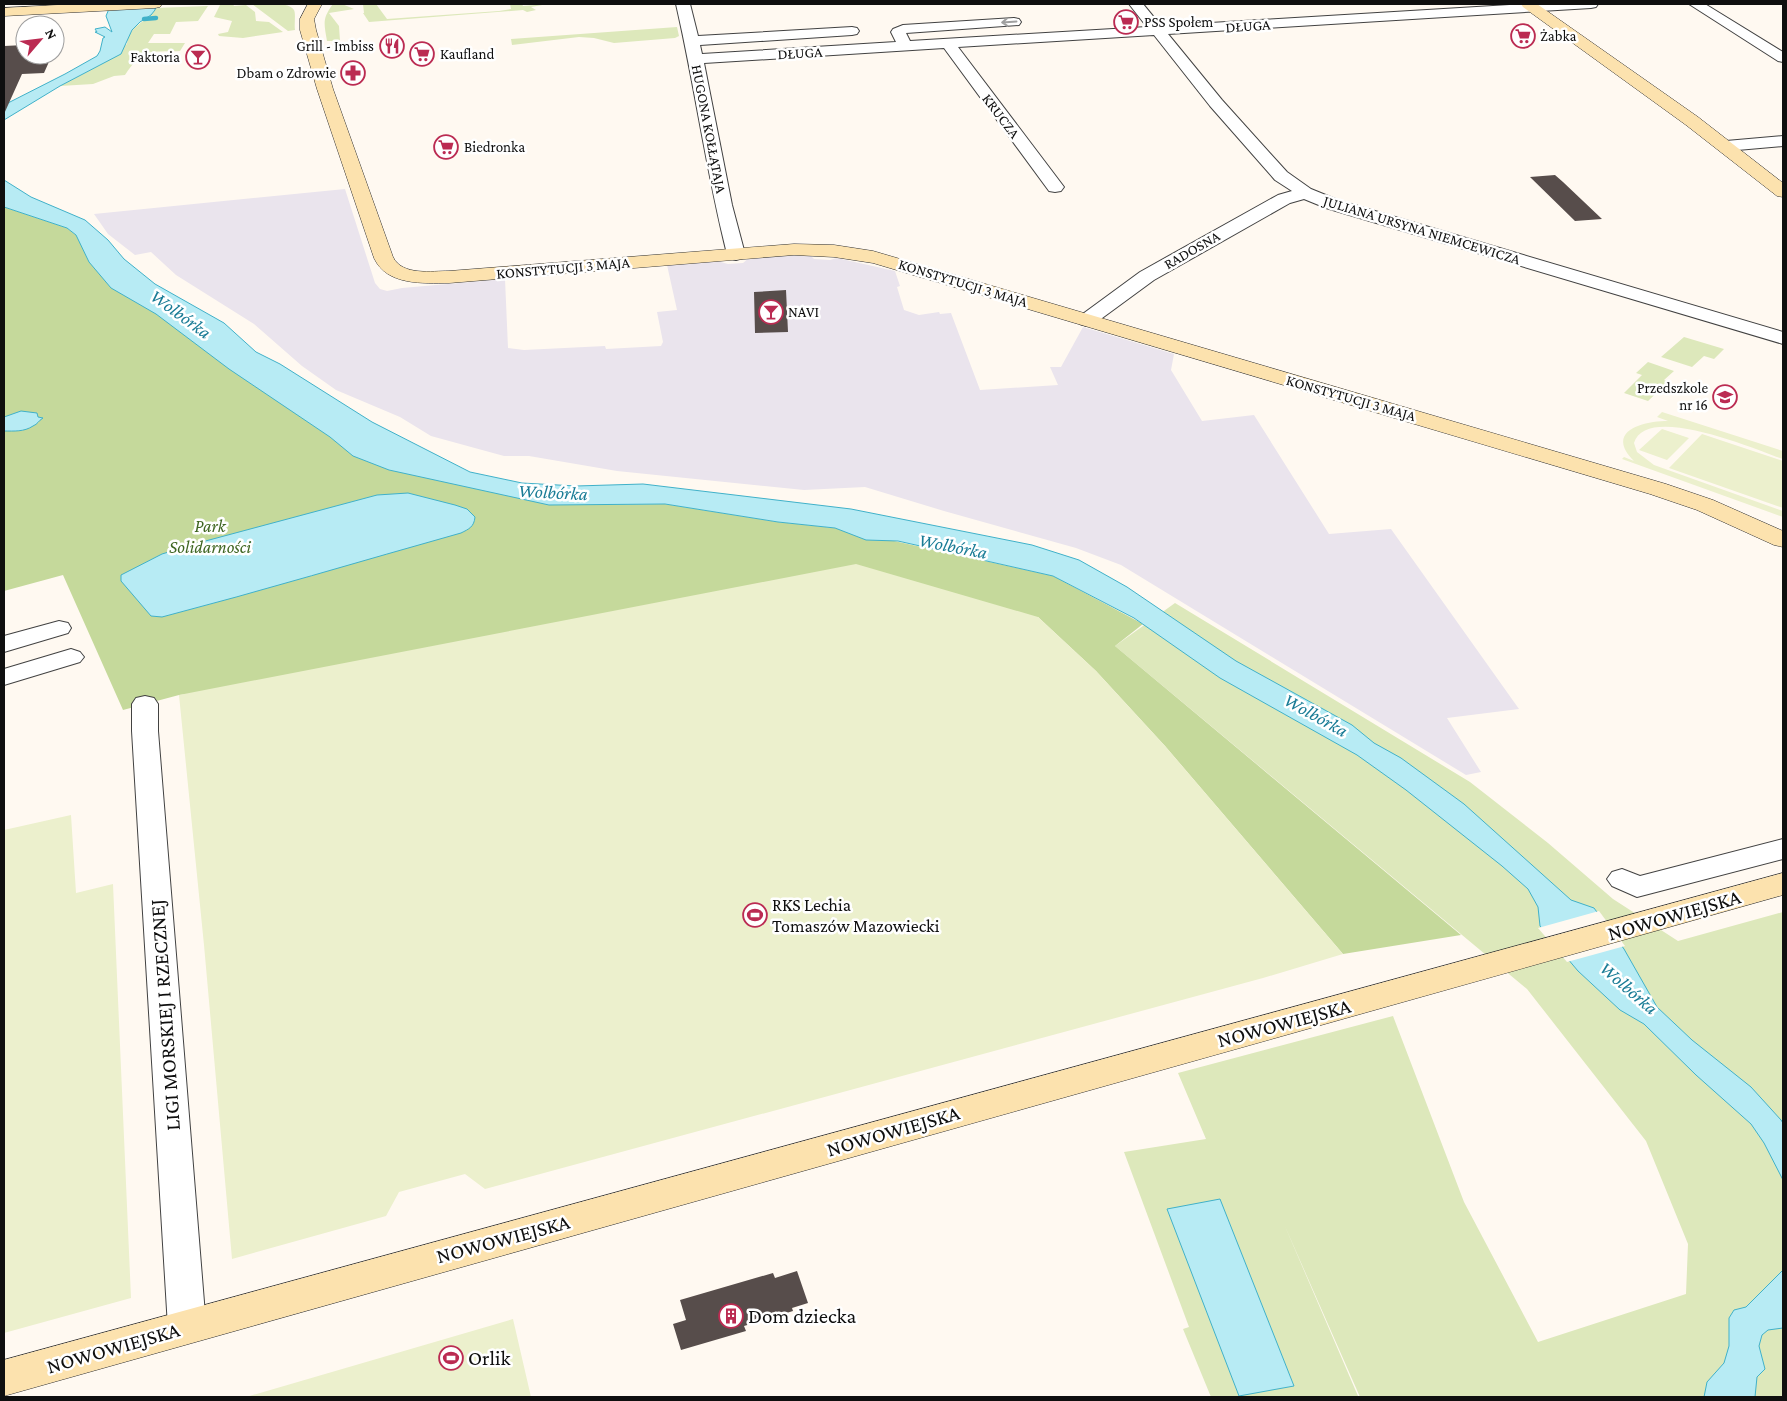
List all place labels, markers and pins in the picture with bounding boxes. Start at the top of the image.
supermarket icon: PSS Społem [1113,9,1139,35]
place label: PSS Społem [1144,14,1213,31]
supermarket icon: Żabka [1510,23,1536,49]
place label: Żabka [1540,28,1577,44]
restaurant icon: Grill - Imbiss [379,33,405,59]
place label: Grill - Imbiss [296,38,374,54]
supermarket icon: Kaufland [409,41,435,67]
bar icon: Faktoria [185,44,211,70]
place label: Kaufland [440,46,495,62]
place label: Faktoria [130,49,180,65]
pharmacy icon: Dbam o Zdrowie [340,60,366,86]
place label: Dbam o Zdrowie [237,65,336,81]
supermarket icon: Biedronka [433,134,459,160]
place label: Biedronka [464,139,525,155]
bar icon: NAVI [758,299,784,325]
place label: NAVI [788,304,819,320]
place label: Przedszkole nr 16 [1637,380,1708,413]
school or university icon: Przedszkole nr 16 [1712,384,1738,410]
place label: RKS Lechia Tomaszów Mazowiecki [772,895,940,936]
sports icon: RKS Lechia Tomaszów Mazowiecki [742,902,768,928]
building icon: Dom dziecka [718,1303,744,1329]
place label: Dom dziecka [748,1304,856,1328]
sports icon: Orlik [438,1345,464,1371]
place label: Orlik [468,1346,510,1370]

